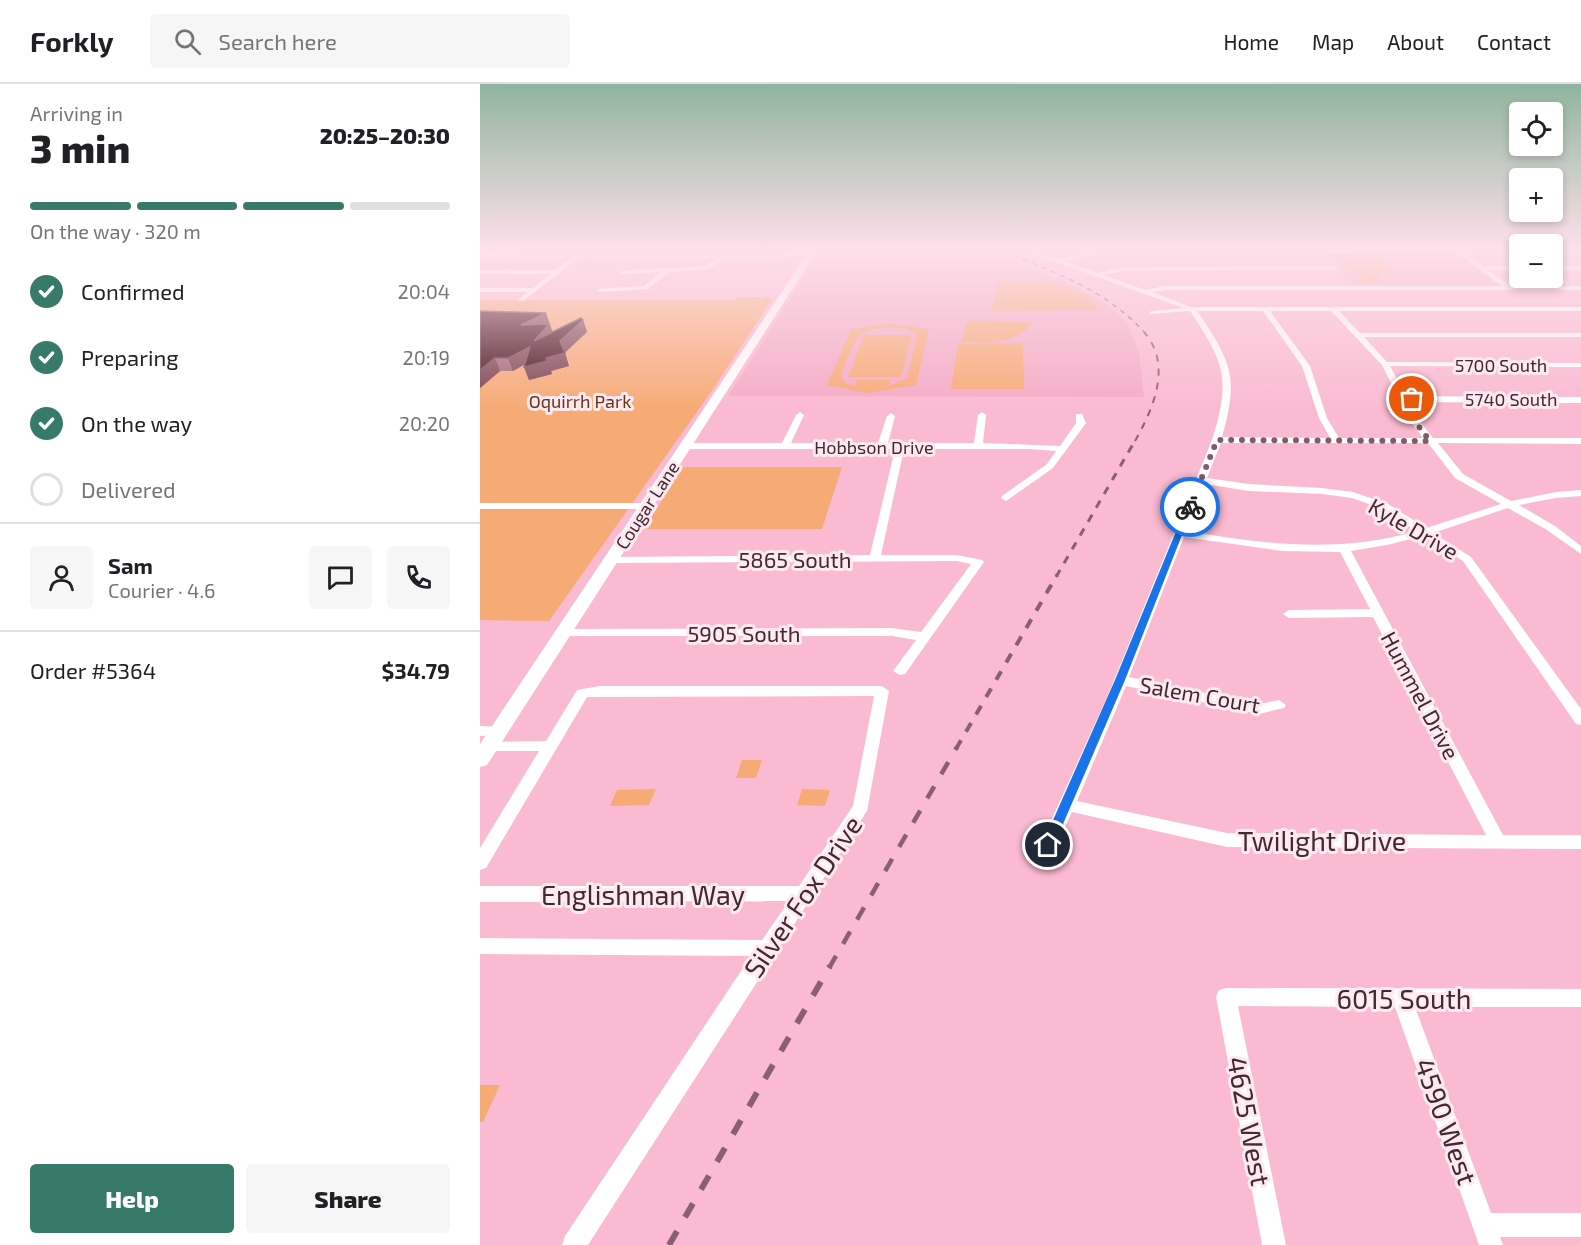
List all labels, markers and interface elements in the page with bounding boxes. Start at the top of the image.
search box [150,14,570,68]
text: Forkly [30,24,114,58]
icon: search [171,25,204,58]
text: Search here [219,28,337,54]
text: Home [1223,29,1279,54]
text: Map [1312,29,1354,54]
text: About [1387,29,1444,54]
text: Contact [1477,29,1551,54]
text: Arriving in [30,101,123,125]
map controls [1509,102,1563,288]
button: locate [1509,102,1563,156]
text: 20:25–20:30 [320,122,450,148]
text: 3 min [30,124,130,171]
button: + [1509,168,1563,222]
text: On the way · 320 m [30,219,201,243]
button: − [1509,234,1563,288]
icon: check [30,275,63,308]
text: Confirmed [81,278,185,304]
text: 20:04 [398,279,450,303]
icon: check [30,341,63,374]
text: Preparing [81,344,179,370]
text: 20:19 [403,345,450,369]
street label: 5700 South [1455,354,1547,376]
pin [1386,373,1437,424]
icon: bag [1395,382,1428,415]
street label: 5740 South [1465,388,1557,410]
park label: Oquirrh Park [529,390,631,412]
icon: check [30,407,63,440]
text: On the way [81,410,192,436]
text: 20:20 [399,411,450,435]
street label: Hobbson Drive [814,436,934,458]
street label: Cougar Lane [610,457,684,553]
text: Delivered [81,476,176,502]
courier [1160,477,1220,537]
icon: bike [1174,491,1207,524]
street label: Kyle Drive [1364,492,1464,564]
button: person [30,546,93,609]
button: chat [309,546,372,609]
button: phone [387,546,450,609]
street label: 5865 South [739,546,851,572]
text: Sam [108,552,153,578]
text: Courier · 4.6 [108,578,215,602]
street label: 5905 South [688,620,800,646]
street label: Hummel Drive [1376,627,1466,763]
text: Order #5364 [30,657,156,683]
text: $34.79 [382,657,450,683]
street label: Salem Court [1138,671,1262,717]
street label: Silver Fox Drive [736,809,868,983]
pin [1022,819,1073,870]
street label: Twilight Drive [1238,824,1406,857]
icon: home [1031,828,1064,861]
street label: Englishman Way [541,878,745,911]
street label: 6015 South [1337,982,1471,1014]
street label: 4590 West [1409,1053,1485,1189]
street label: 4625 West [1222,1054,1278,1188]
button: Help [30,1164,234,1233]
button: Share [246,1164,450,1233]

